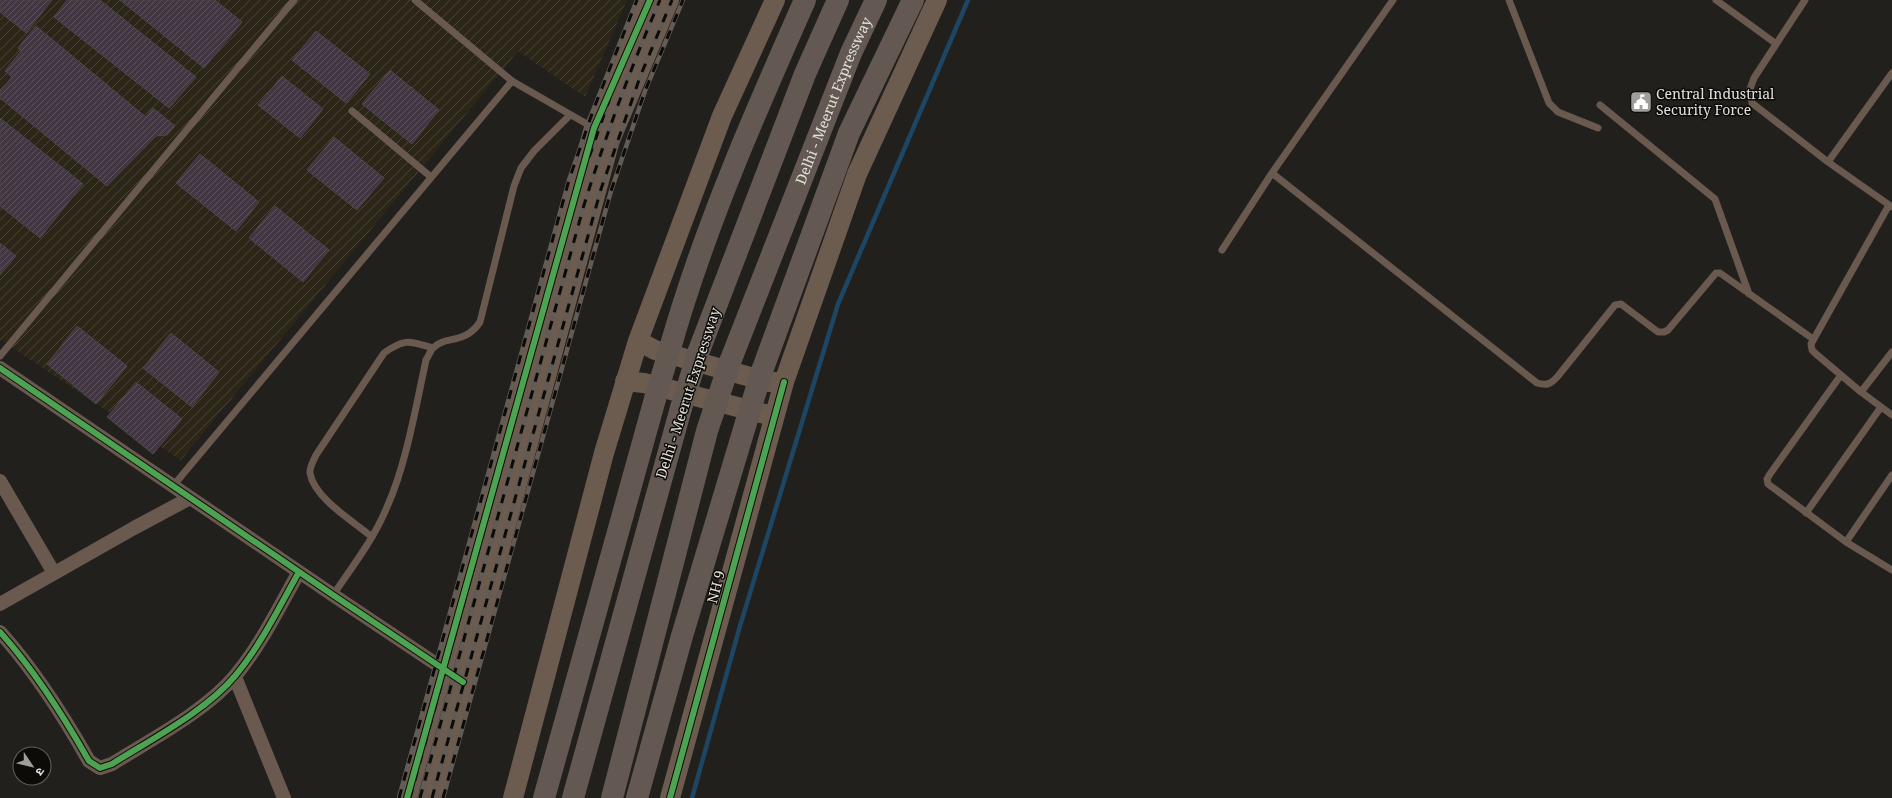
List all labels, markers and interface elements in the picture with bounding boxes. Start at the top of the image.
street label: Delhi - Meerut Expressway [791,14,876,187]
place label: Central Industrial Security Force [1656,84,1775,119]
public building icon: Central Industrial Security Force [1628,89,1654,115]
street label: Delhi - Meerut Expressway [651,305,724,481]
street label: NH 9 [702,568,729,605]
north arrow [12,746,52,786]
text: उ [32,765,49,779]

